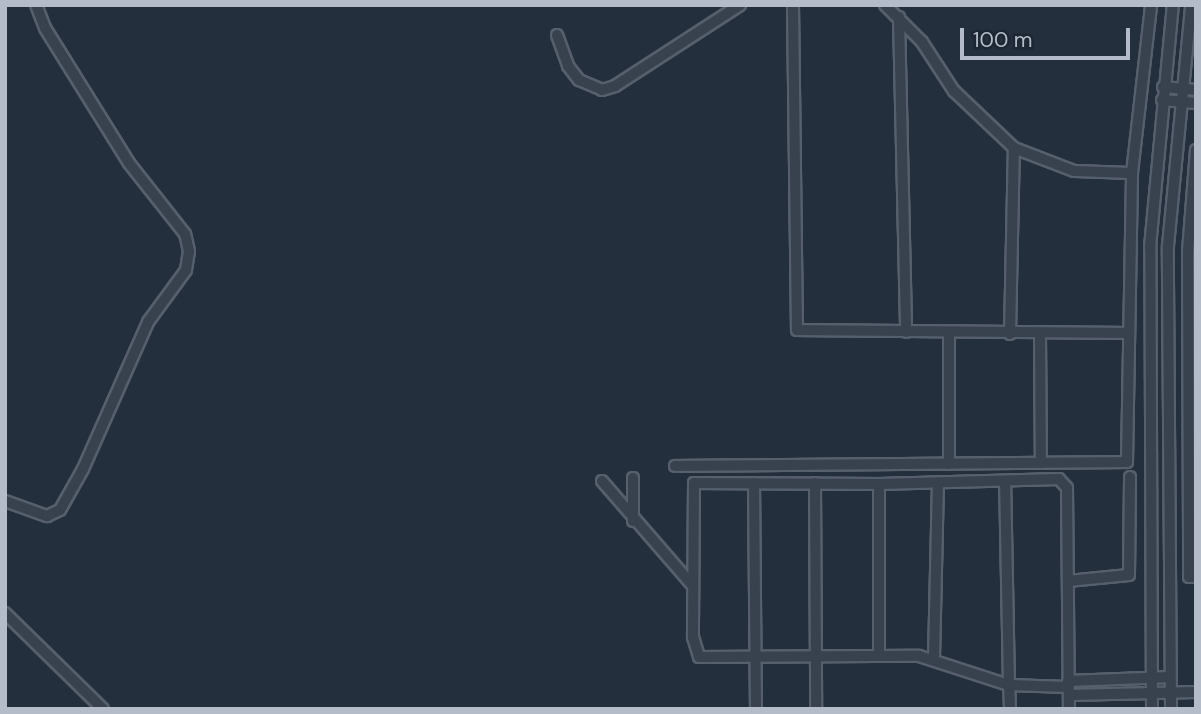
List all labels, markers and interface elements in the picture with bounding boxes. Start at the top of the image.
scale bar [963,14,1133,58]
text: 100 m [973,26,1033,54]

